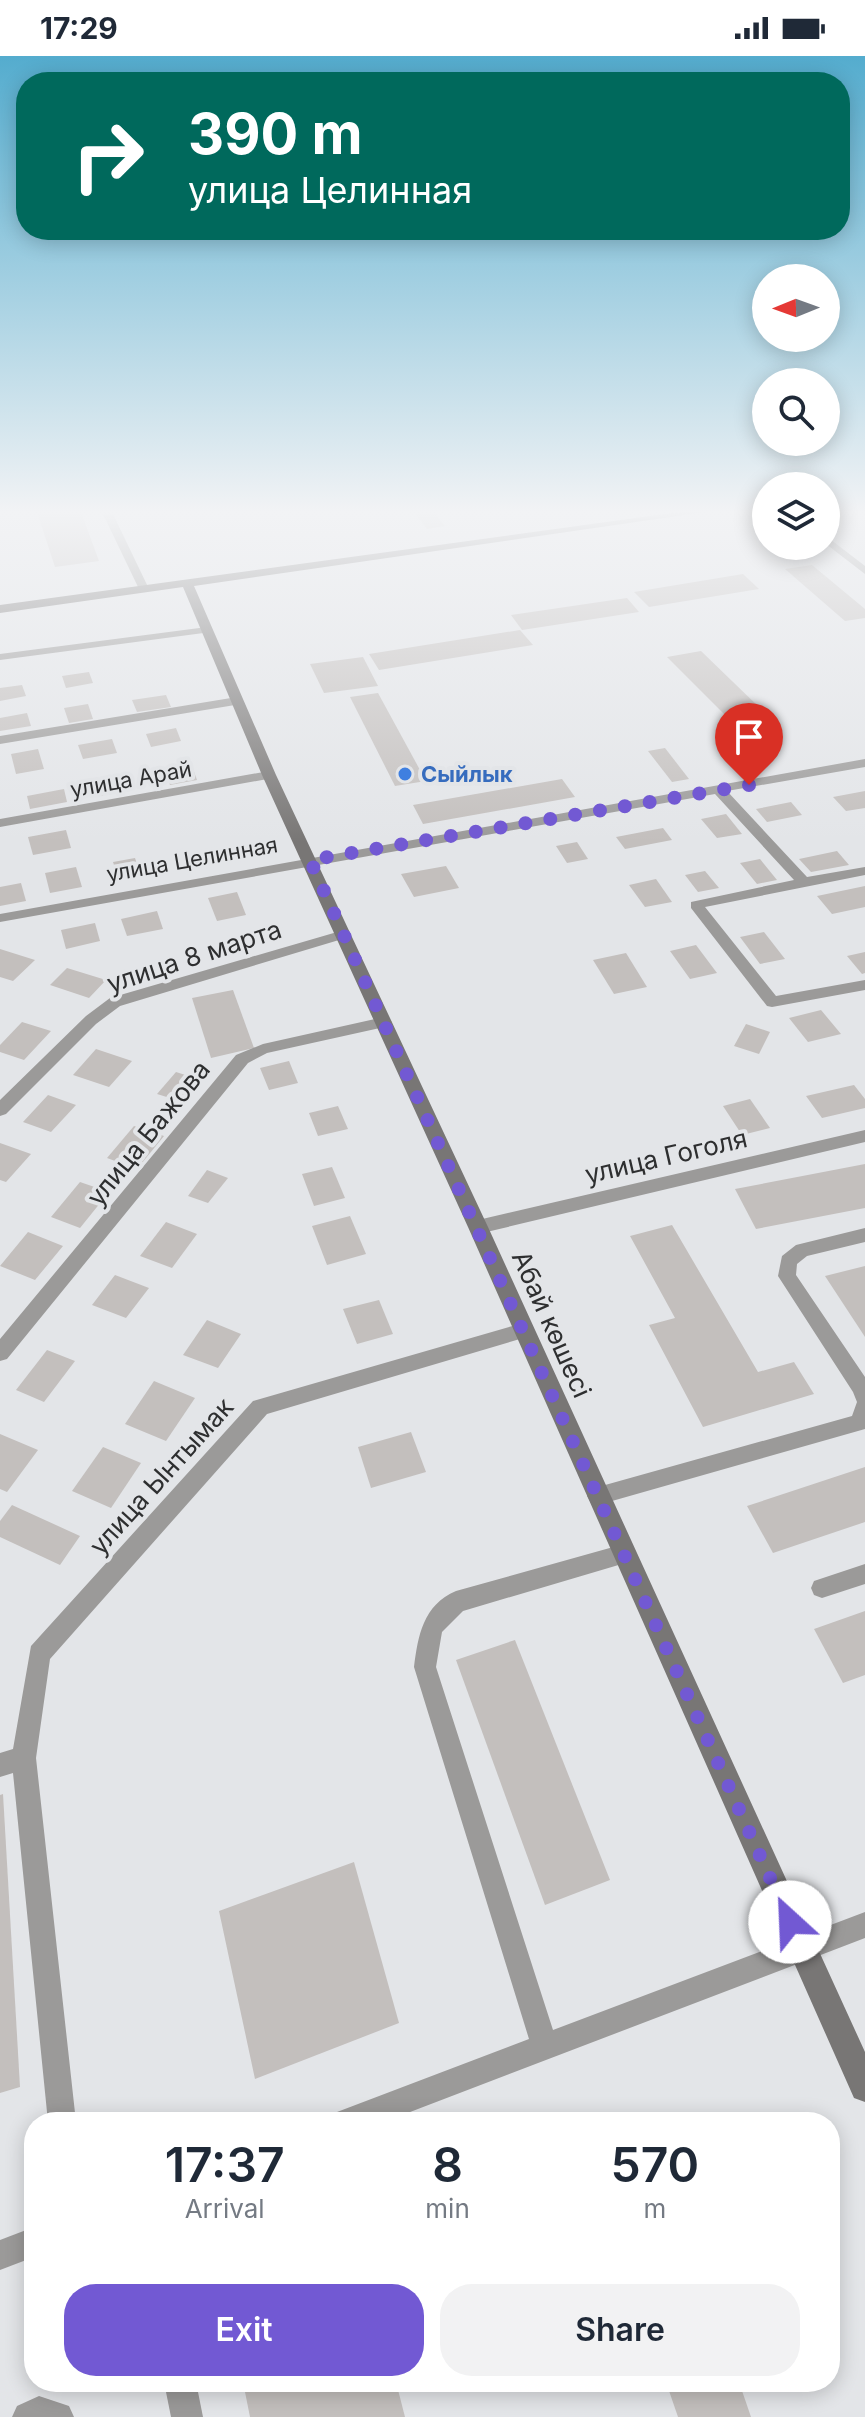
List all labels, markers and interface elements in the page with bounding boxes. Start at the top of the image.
text: 17:29 [40,10,118,46]
text: 390 m [188,100,363,168]
icon: right [56,104,160,208]
text: улица Целинная [188,168,472,212]
north arrow [752,264,840,352]
map controls [752,264,840,560]
button: search [752,368,840,456]
button: layers [752,472,840,560]
pin [715,703,783,785]
icon: arrive [727,715,771,759]
street label: улица Арай [68,756,194,802]
place label: Сыйлык [421,761,513,787]
marker: Сыйлык [396,765,414,783]
street label: улица Целинная [104,831,280,887]
street label: улица 8 марта [103,913,285,999]
street label: улица Бажова [80,1054,216,1212]
street label: улица Гоголя [582,1122,750,1190]
street label: Абай көшесі [506,1246,598,1402]
street label: улица Ынтымак [83,1391,239,1561]
position arrow [748,1880,832,1964]
text: 17:37 [165,2135,285,2194]
text: 8 [432,2135,463,2194]
text: 570 [610,2135,699,2194]
text: Arrival [185,2193,265,2224]
text: min [425,2193,470,2224]
text: m [643,2193,666,2224]
button: Exit [64,2284,424,2376]
button: Share [440,2284,800,2376]

